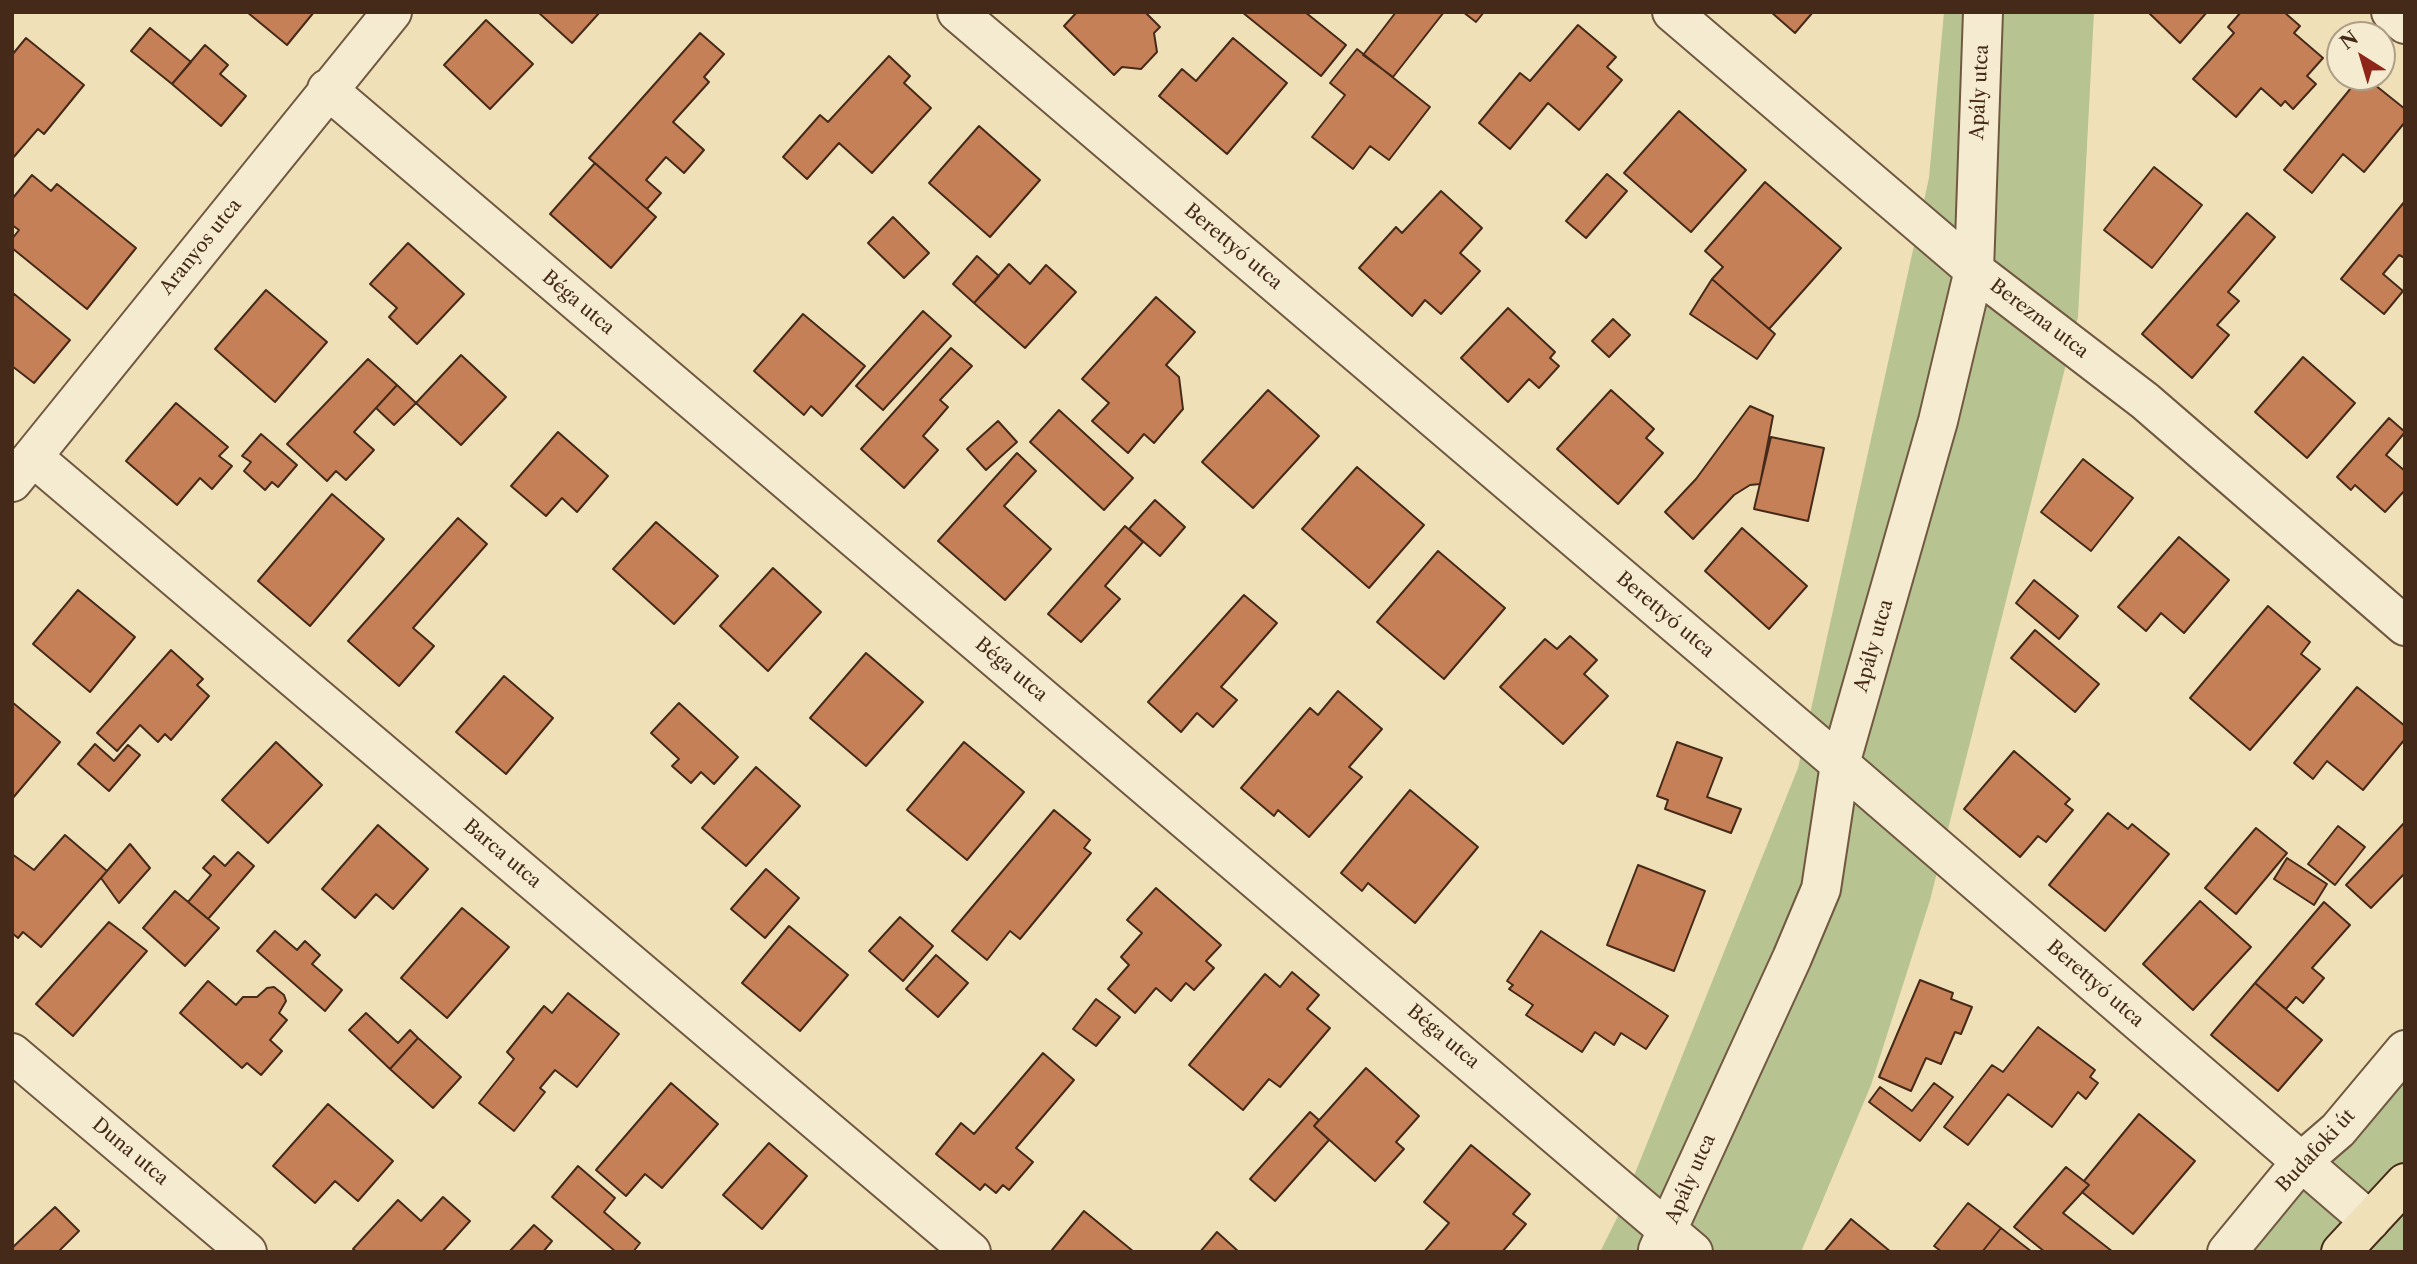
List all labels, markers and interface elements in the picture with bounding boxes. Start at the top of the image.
north arrow [2326,21,2396,91]
text: N [2336,26,2363,55]
street label: Apály utca [1966,44,1994,140]
street label: Aranyos utca [155,194,247,300]
street label: Berettyó utca [1179,199,1287,295]
street label: Béga utca [537,266,619,340]
street label: Berezna utca [1985,275,2093,363]
street label: Berettyó utca [1611,567,1719,663]
street label: Apály utca [1850,597,1898,695]
street label: Béga utca [970,633,1052,707]
street label: Barca utca [458,815,546,893]
street label: Berettyó utca [2042,936,2148,1032]
street label: Béga utca [1402,1000,1484,1074]
street label: Budafoki út [2272,1105,2360,1197]
street label: Duna utca [87,1114,173,1190]
street label: Apály utca [1661,1131,1721,1227]

